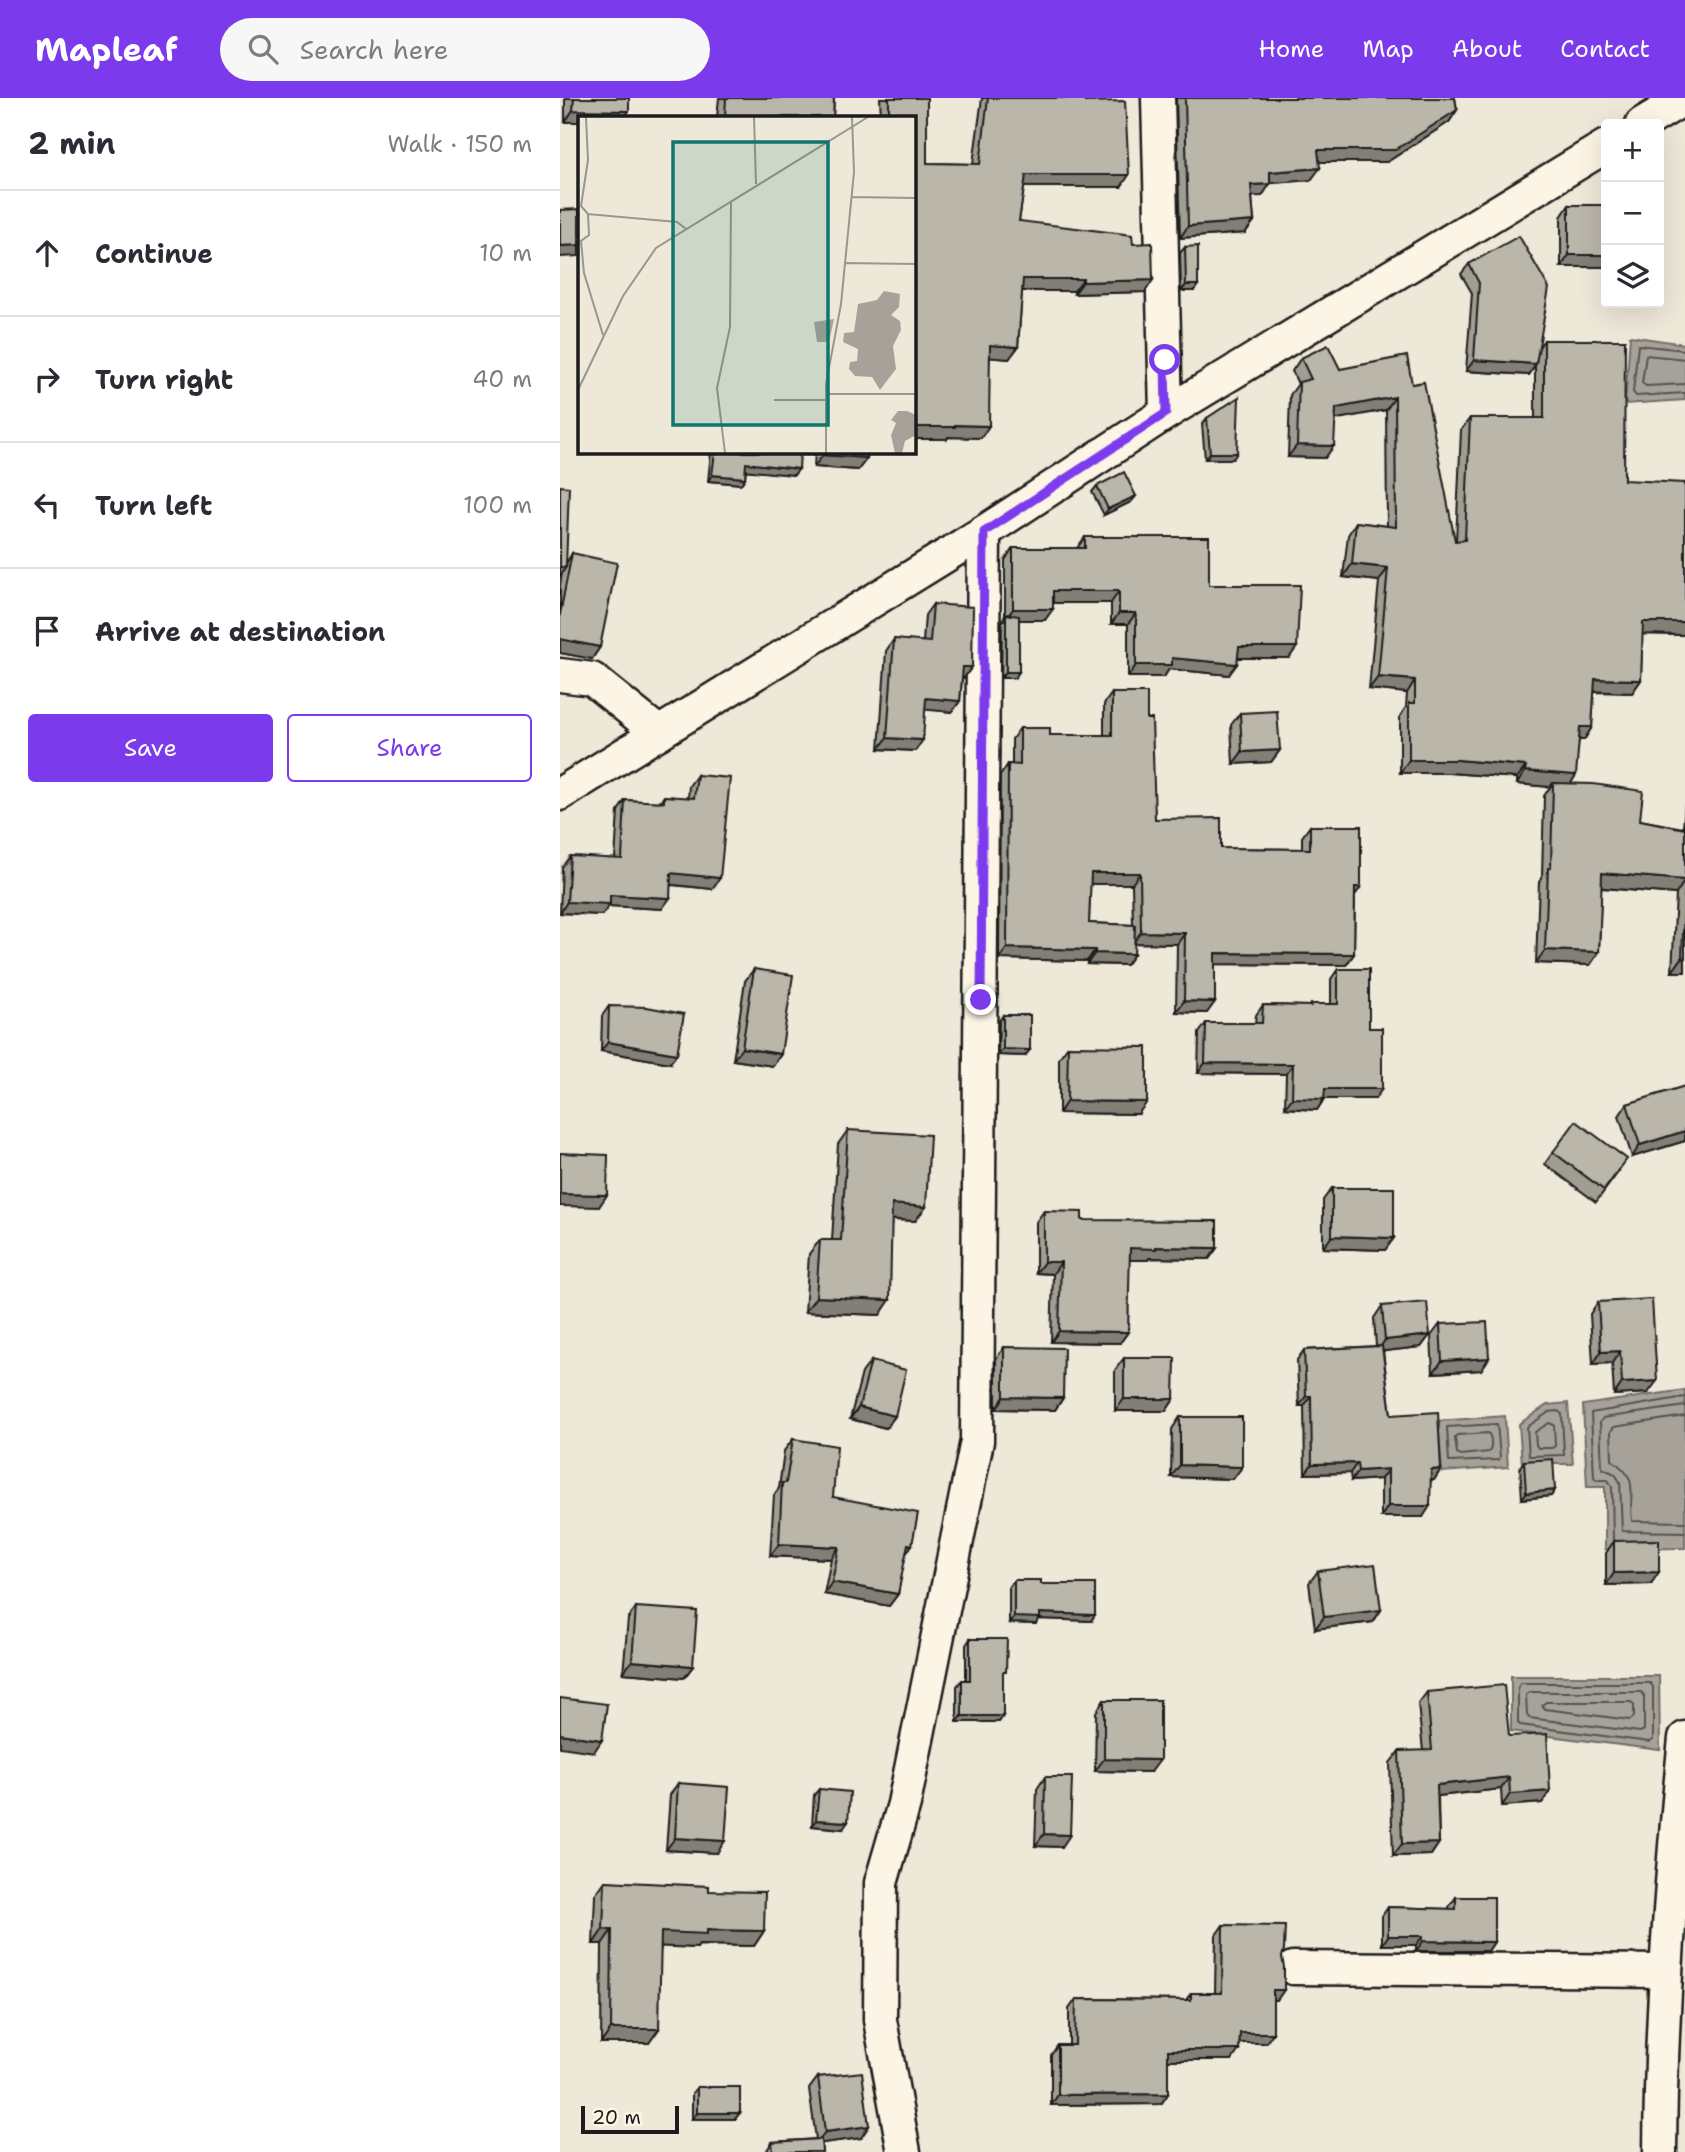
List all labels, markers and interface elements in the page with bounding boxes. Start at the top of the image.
search box [220,18,710,81]
text: Mapleaf [35,27,178,72]
icon: search [244,30,282,68]
text: Search here [300,32,448,67]
text: Home [1258,33,1324,65]
text: Map [1362,33,1414,65]
text: About [1452,33,1522,65]
text: Contact [1560,33,1650,65]
inset map [578,116,915,453]
map controls [1601,119,1664,308]
button: + [1601,119,1664,182]
text: 2 min [28,123,115,164]
text: Walk · 150 m [387,129,532,159]
button: − [1601,182,1664,245]
icon: ahead [28,234,66,272]
text: Continue [95,236,213,271]
text: 10 m [479,238,532,268]
button: layers [1601,245,1664,308]
route start [1149,344,1180,375]
icon: right [28,360,66,398]
text: Turn right [95,362,233,397]
text: 40 m [472,364,532,394]
icon: left [28,486,66,524]
text: Turn left [95,488,212,523]
text: 100 m [463,490,532,520]
icon: arrive [28,612,66,650]
text: Arrive at destination [95,614,385,649]
button: Save [28,714,273,782]
button: Share [287,714,532,782]
route end [965,984,996,1015]
scale bar [581,2103,679,2135]
text: 20 m [592,2105,641,2130]

